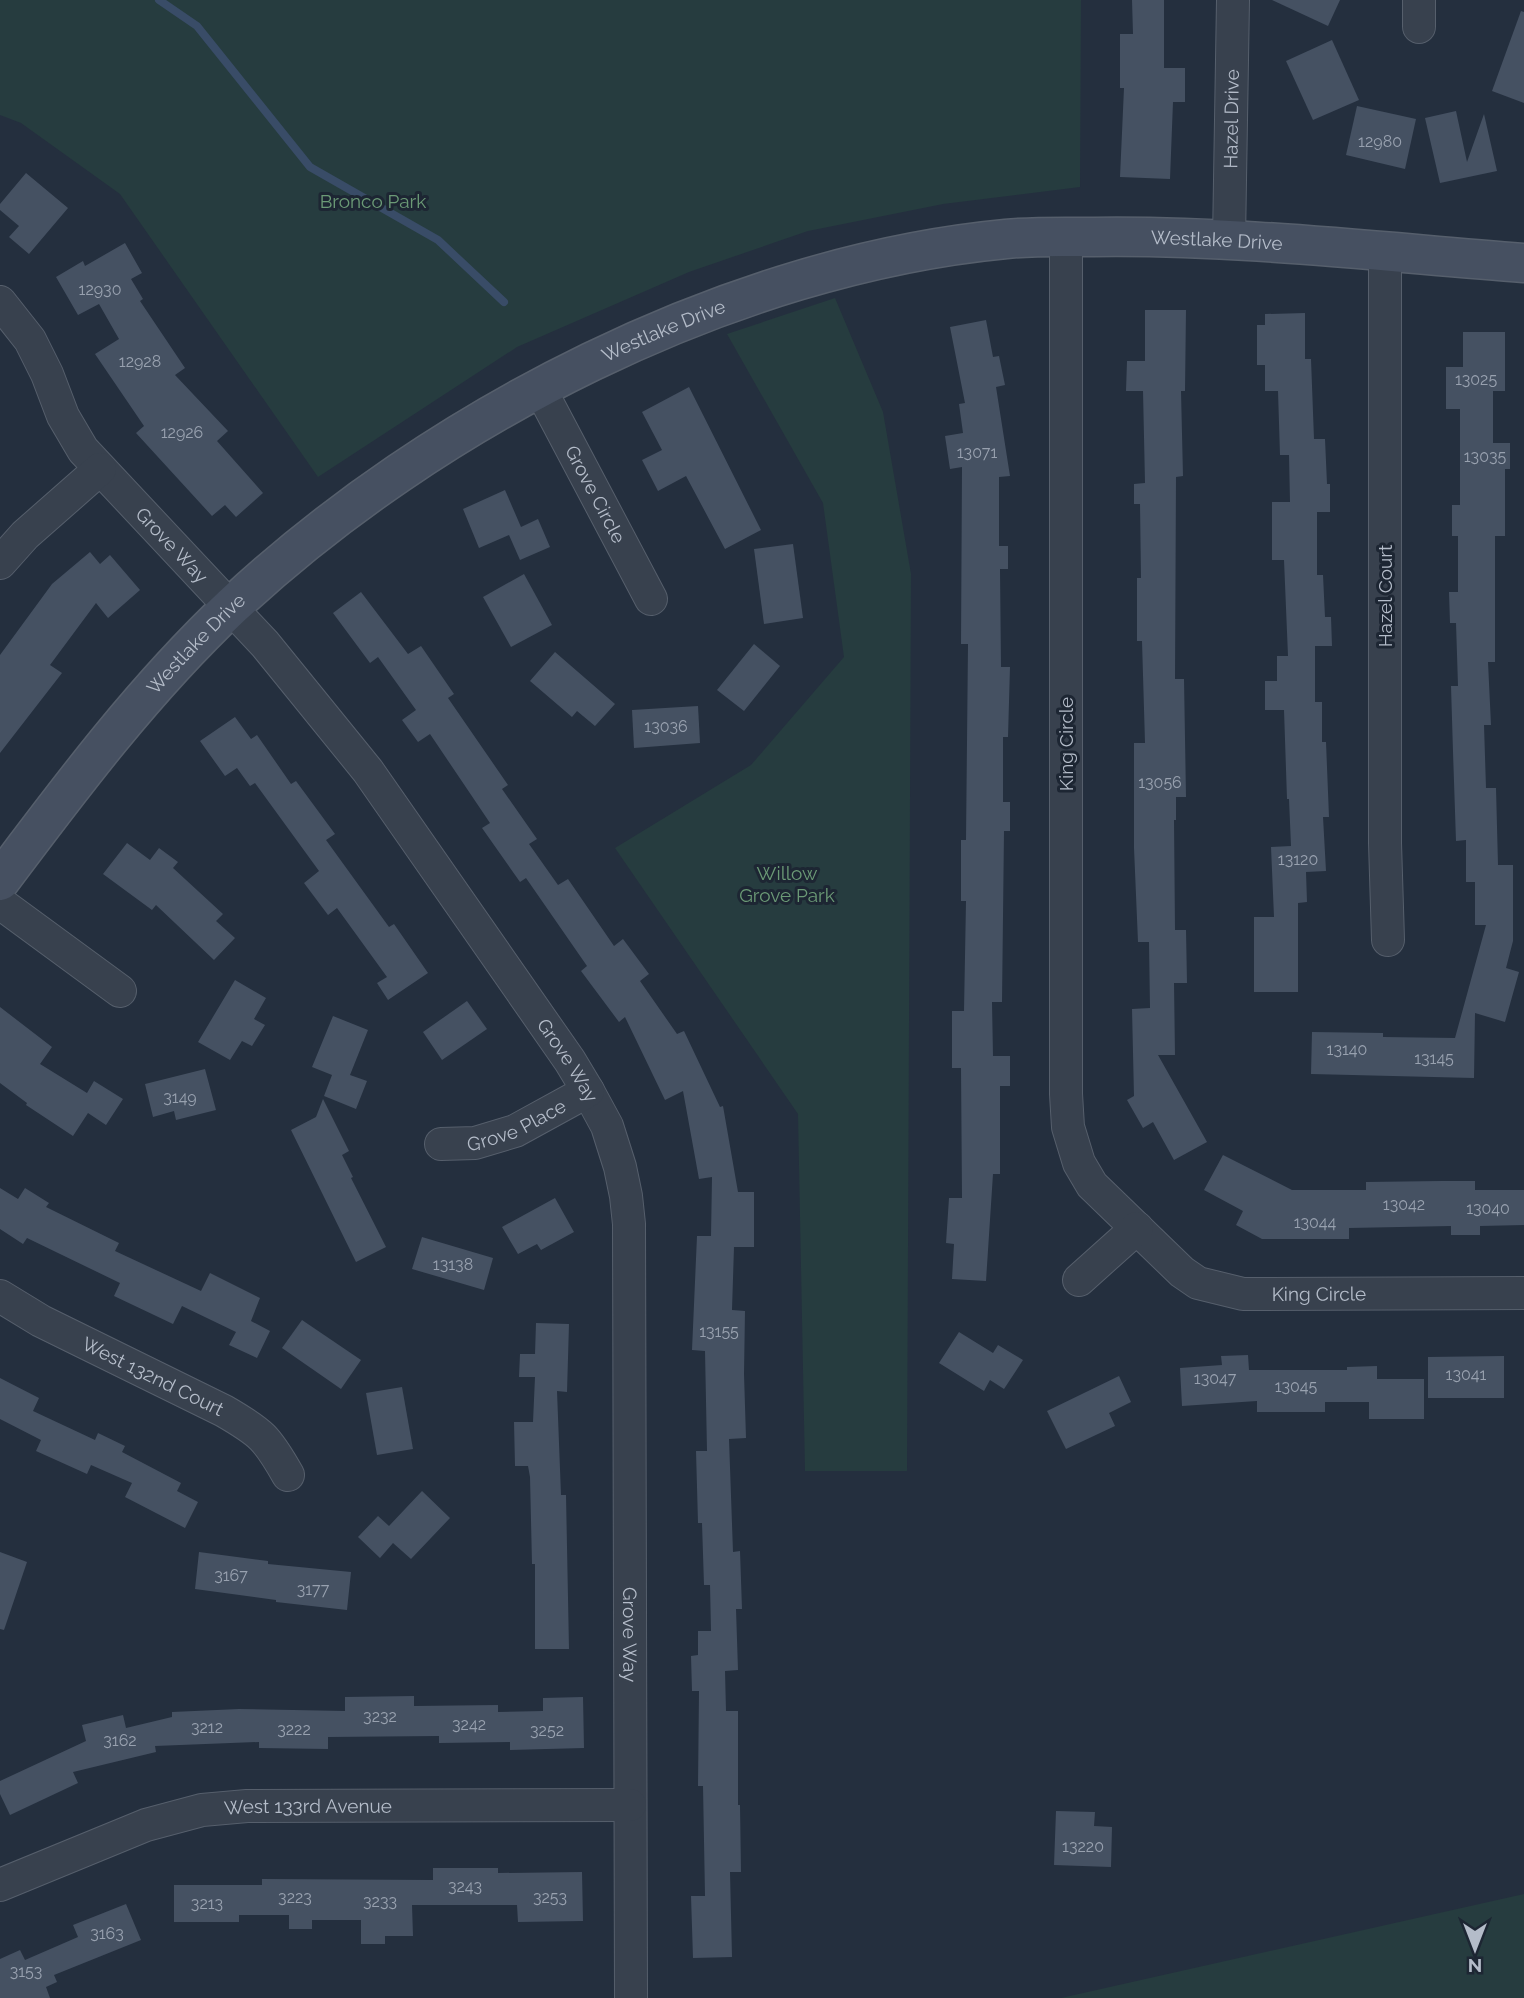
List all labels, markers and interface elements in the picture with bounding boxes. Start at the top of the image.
street label: Hazel Drive [1219,69,1243,169]
house number: 12980 [1358,132,1402,151]
park label: Bronco Park [320,190,426,212]
street label: Westlake Drive [1151,226,1283,254]
house number: 12930 [79,280,121,299]
street label: Westlake Drive [598,295,728,366]
house number: 12928 [119,352,161,371]
house number: 13025 [1455,370,1497,389]
house number: 12926 [161,423,203,442]
street label: Grove Circle [561,442,630,547]
house number: 13071 [957,443,997,462]
house number: 13035 [1464,447,1507,466]
street label: Grove Way [131,503,213,587]
street label: Hazel Court [1374,544,1396,647]
street label: Westlake Drive [142,589,249,699]
street label: King Circle [1055,697,1077,791]
house number: 13036 [644,717,688,736]
house number: 13056 [1138,773,1182,792]
house number: 13120 [1278,850,1318,869]
park label: Willow Grove Park [739,862,835,906]
street label: Grove Way [533,1014,603,1106]
house number: 13140 [1327,1040,1367,1059]
house number: 13145 [1414,1049,1454,1068]
house number: 3149 [163,1088,197,1107]
street label: Grove Place [467,1094,569,1154]
house number: 13042 [1383,1195,1425,1214]
house number: 13040 [1466,1199,1510,1218]
house number: 13044 [1294,1213,1337,1232]
house number: 13138 [433,1255,473,1274]
street label: King Circle [1272,1283,1366,1305]
house number: 13155 [699,1322,739,1341]
street label: West 132nd Court [79,1332,228,1420]
house number: 13041 [1446,1365,1487,1384]
house number: 13047 [1194,1369,1237,1388]
house number: 13045 [1275,1377,1318,1396]
house number: 3167 [214,1566,248,1585]
house number: 3177 [297,1580,330,1599]
street label: Grove Way [619,1587,641,1682]
house number: 3232 [363,1707,397,1726]
house number: 3242 [452,1715,486,1734]
house number: 3212 [191,1718,223,1737]
house number: 3222 [277,1720,311,1739]
house number: 3252 [530,1721,564,1740]
house number: 3162 [103,1731,137,1750]
street label: West 133rd Avenue [223,1795,392,1819]
house number: 13220 [1062,1837,1104,1856]
house number: 3243 [448,1877,482,1896]
house number: 3223 [278,1888,312,1907]
house number: 3253 [533,1888,567,1907]
house number: 3233 [363,1892,397,1911]
house number: 3213 [191,1894,223,1913]
north arrow [1440,1914,1510,1984]
house number: 3163 [90,1924,124,1943]
text: N [1468,1955,1482,1977]
house number: 3153 [10,1962,42,1981]

